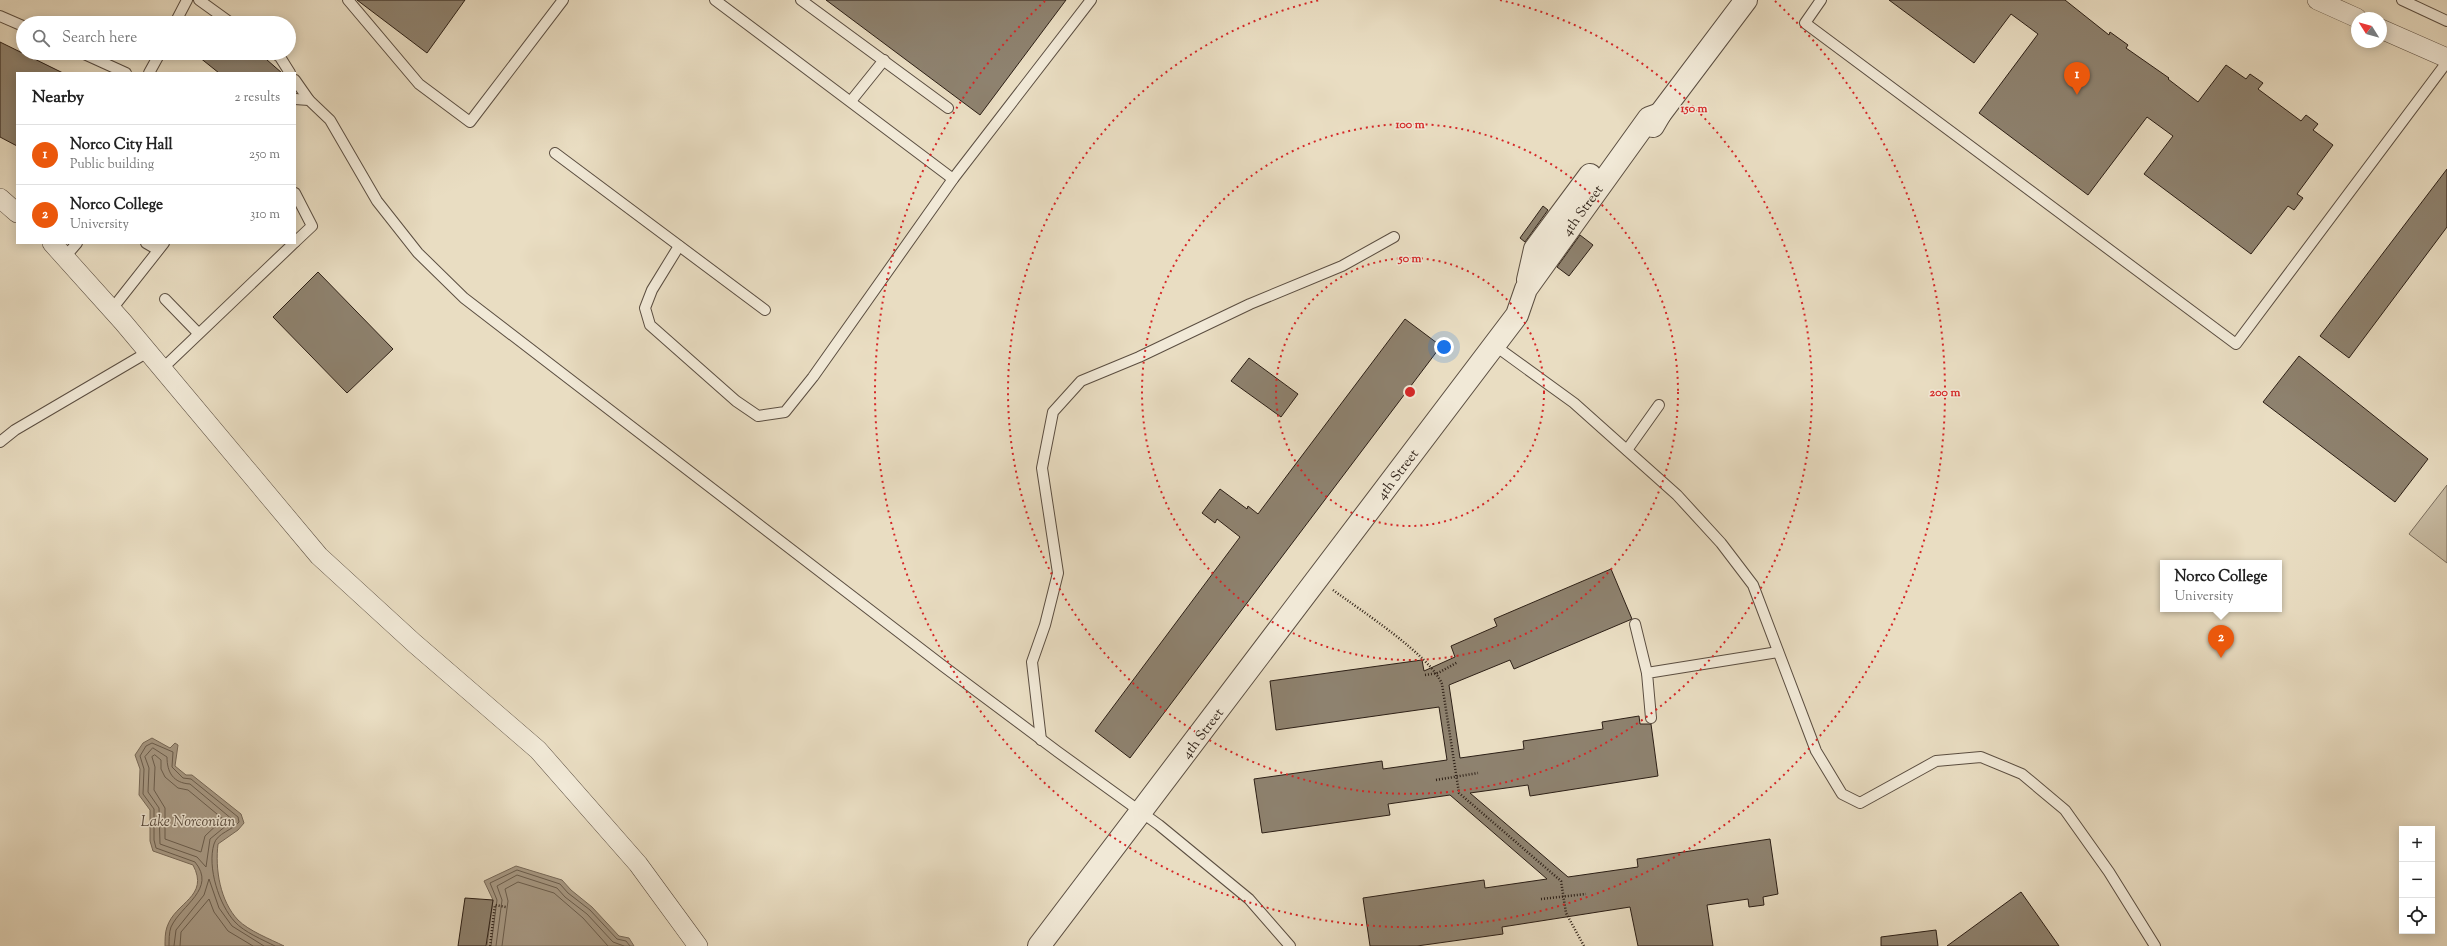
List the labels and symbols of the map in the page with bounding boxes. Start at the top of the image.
north arrow [2351,12,2387,48]
pin: 1 [2064,62,2090,95]
text: 150 m [1679,100,1708,118]
text: 100 m [1394,116,1425,134]
street label: 4th Street [1558,181,1609,241]
text: 50 m [1398,250,1422,268]
your location [1434,337,1454,357]
text: 200 m [1930,384,1960,402]
centre of rings [1403,385,1417,399]
street label: 4th Street [1373,445,1424,505]
pin: 2 [2208,625,2234,658]
street label: 4th Street [1178,704,1229,764]
water label: Lake Norconian [141,812,235,833]

